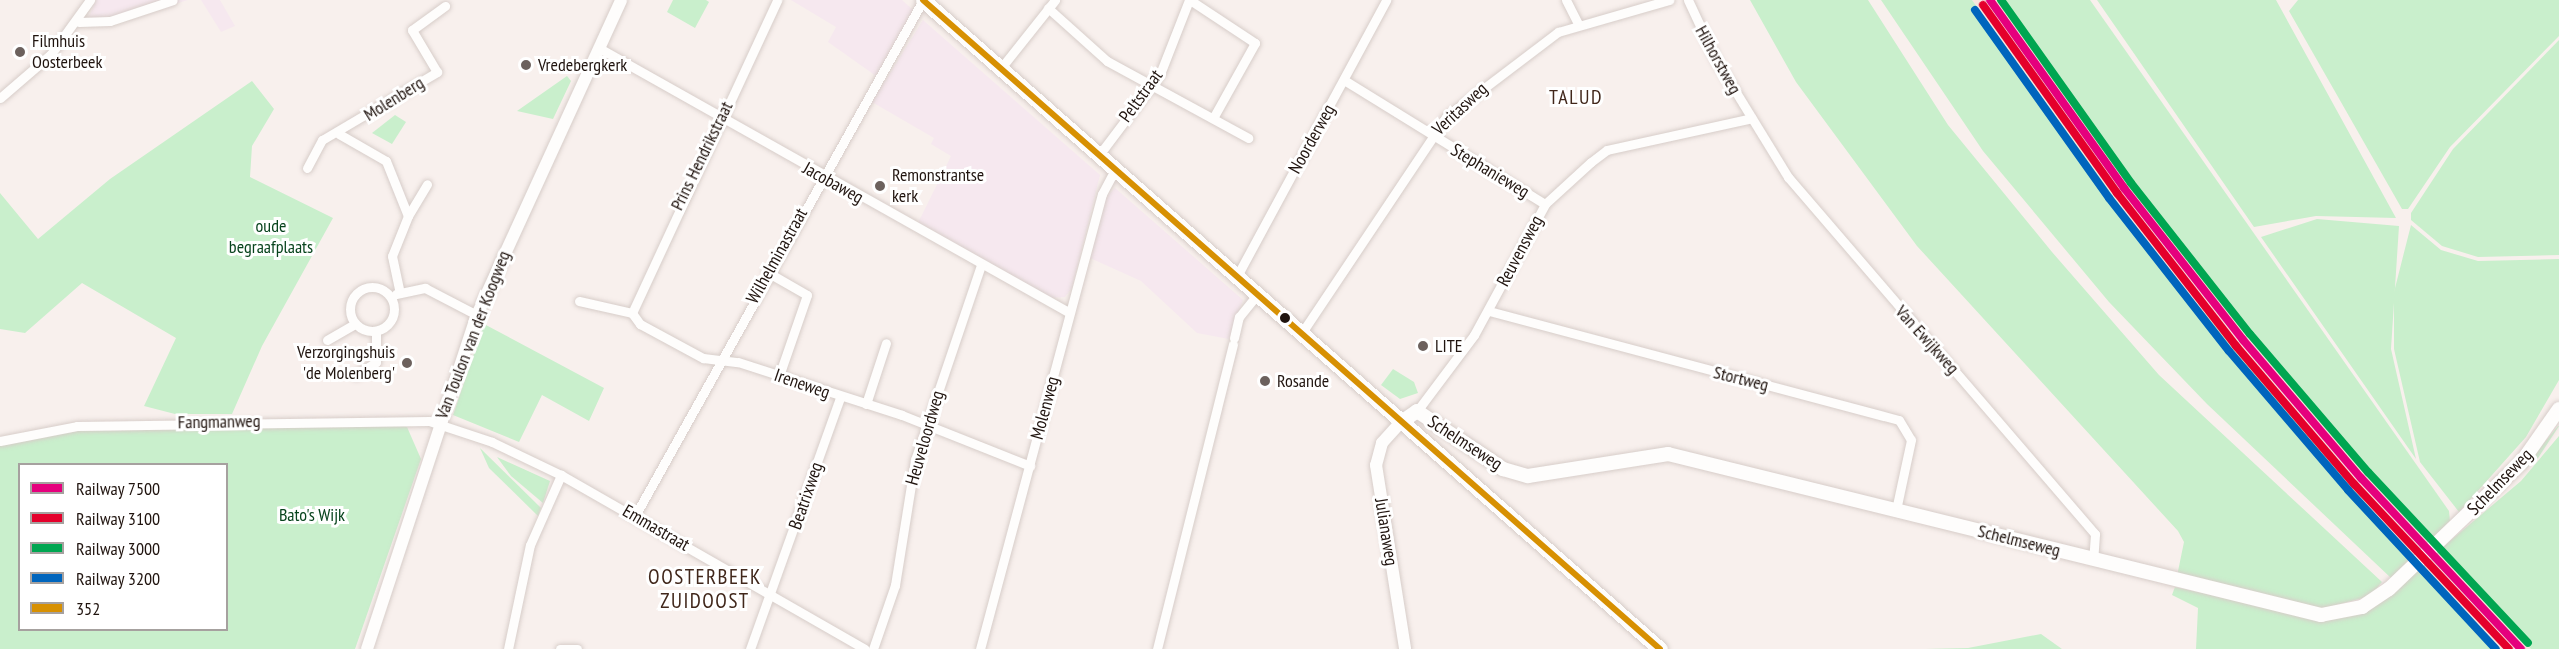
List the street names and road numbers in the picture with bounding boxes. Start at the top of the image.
street label: Hilhorstweg [1690,22,1746,98]
street label: Peltstraat [1115,66,1167,126]
street label: Molenberg [360,72,428,126]
street label: Veritasweg [1428,78,1492,140]
street label: Prins Hendrikstraat [666,98,738,214]
street label: Noorderweg [1284,101,1340,177]
street label: Stephanieweg [1447,139,1533,203]
street label: Jacobaweg [799,158,867,208]
street label: Wilhelminastraat [742,205,812,307]
street label: Reuvensweg [1492,212,1548,290]
street label: Van Toulon van der Koogweg [431,248,515,422]
street label: Van Ewijkweg [1890,301,1964,379]
street label: Stortweg [1711,362,1771,396]
street label: Ireneweg [771,364,833,404]
street label: Molenweg [1026,374,1064,442]
street label: Heuveloordweg [901,388,949,488]
street label: Fangmanweg [177,410,261,434]
street label: Schelmseweg [1424,411,1506,475]
street label: Schelmseweg [2463,444,2537,520]
street label: Beatrixweg [784,459,828,533]
street label: Julianaweg [1370,497,1402,567]
street label: Emmastraat [619,500,693,556]
street label: Schelmseweg [1976,520,2062,562]

